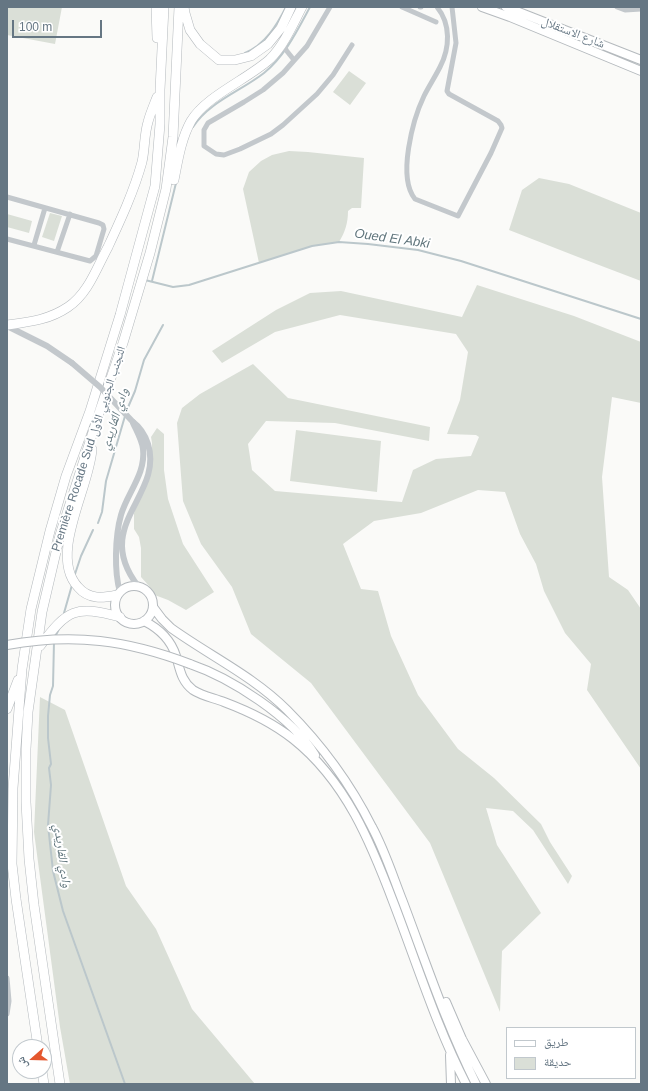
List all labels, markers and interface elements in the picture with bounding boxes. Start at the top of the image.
scale bar [14,12,104,38]
street label: شارع الاستقلال [539,14,607,52]
text: 100 m [19,20,52,34]
water label: Oued El Abki [353,226,431,252]
street label: Première Rocade Sud التجنب الجنوبي الأول [49,345,129,553]
water label: وادي القاريدي [98,386,132,452]
water label: وادي القاريدي [50,823,74,889]
legend [506,1027,636,1079]
text: طريق [544,1035,569,1049]
north arrow [12,1039,52,1079]
text: ش [14,1055,29,1070]
text: حديقة [544,1055,572,1069]

